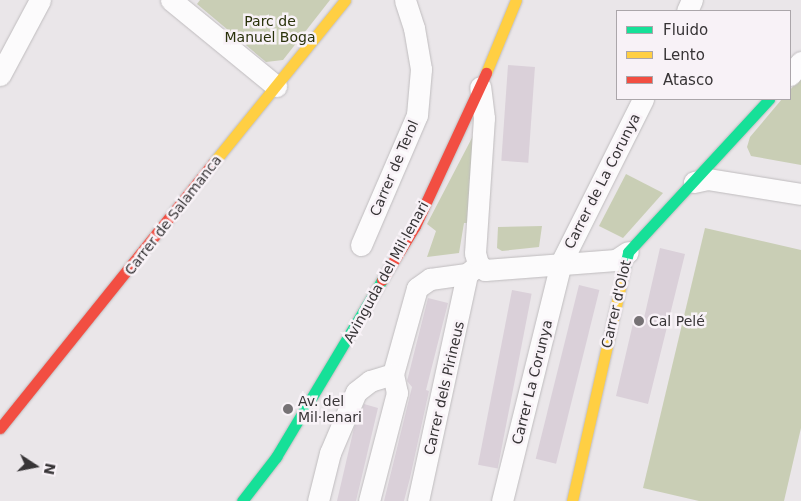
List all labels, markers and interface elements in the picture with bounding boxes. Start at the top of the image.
legend [616,10,791,100]
park label: Parc de Manuel Boga [225,13,315,46]
text: Fluido [663,21,708,39]
text: Lento [663,46,705,64]
text: Atasco [663,71,713,89]
street label: Carrer de La Corunya [561,111,643,251]
street label: Carrer de Terol [366,117,422,219]
street label: Carrer de Salamanca [121,152,225,278]
street label: Avinguda del Mil·lenari [340,198,432,346]
street label: Carrer d'Olot [598,258,634,350]
place label: Cal Pelé [649,313,705,329]
marker: Cal Pelé [633,315,645,327]
street label: Carrer La Corunya [508,318,556,446]
street label: Carrer dels Pirineus [420,320,468,456]
place label: Av. del Mil·lenari [298,393,362,426]
marker: Av. del Mil·lenari [282,403,294,415]
north arrow [10,441,60,491]
text: N [41,462,59,476]

